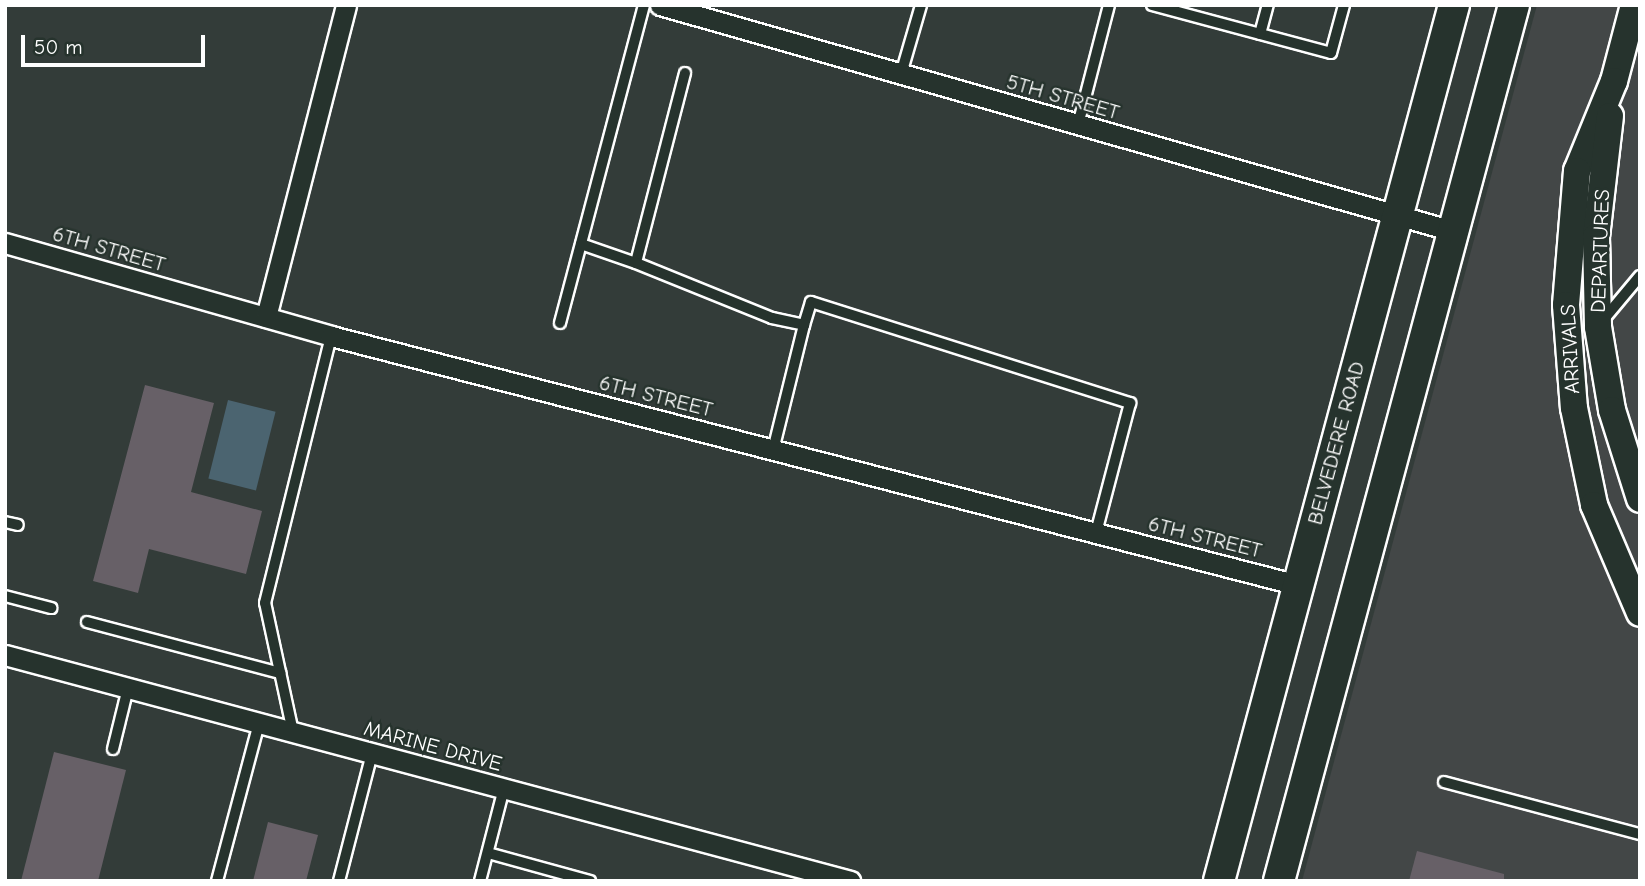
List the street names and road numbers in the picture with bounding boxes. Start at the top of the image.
street label: 5TH STREET [1004,69,1122,125]
street label: DEPARTURES [1585,189,1615,313]
street label: 6TH STREET [50,221,168,277]
street label: ARRIVALS [1555,304,1585,394]
street label: BELVEDERE ROAD [1302,359,1370,527]
street label: 6TH STREET [597,370,715,422]
street label: 6TH STREET [1146,511,1264,563]
street label: MARINE DRIVE [361,715,505,777]

